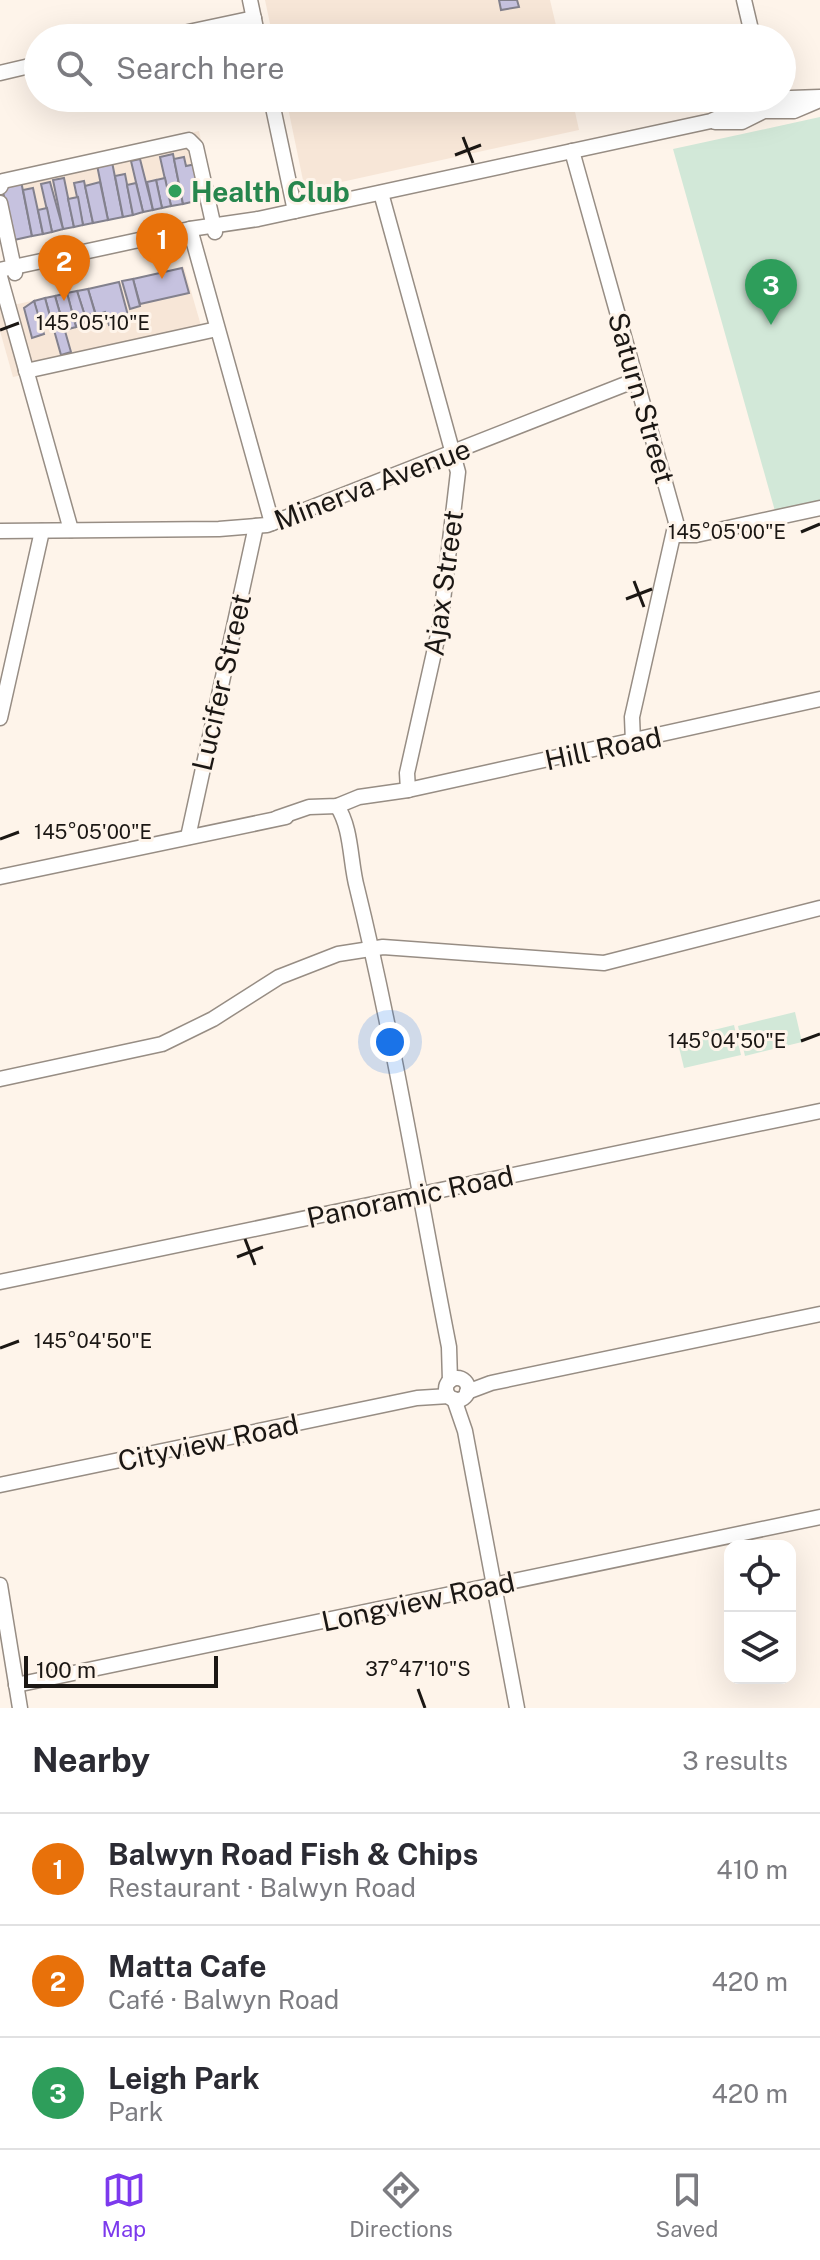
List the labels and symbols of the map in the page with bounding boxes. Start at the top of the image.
place label: Health Club [191,175,350,208]
marker: Health Club [166,182,184,200]
pin: 1 [136,213,188,279]
pin: 2 [38,235,90,301]
pin: 3 [745,259,797,325]
street label: Saturn Street [602,309,682,487]
text: 145°05'10"E [36,311,150,335]
street label: Minerva Avenue [269,431,475,537]
street label: Ajax Street [416,508,470,658]
text: 145°05'00"E [668,520,786,544]
street label: Lucifer Street [185,590,257,774]
street label: Hill Road [542,720,664,776]
text: 145°05'00"E [34,820,152,844]
your location [370,1022,410,1062]
text: 145°04'50"E [668,1029,786,1053]
street label: Panoramic Road [304,1158,516,1234]
text: 145°04'50"E [34,1329,152,1353]
street label: Cityview Road [115,1407,301,1477]
street label: Longview Road [318,1564,518,1638]
scale bar [24,1652,218,1688]
text: 37°47'10"S [365,1657,471,1681]

